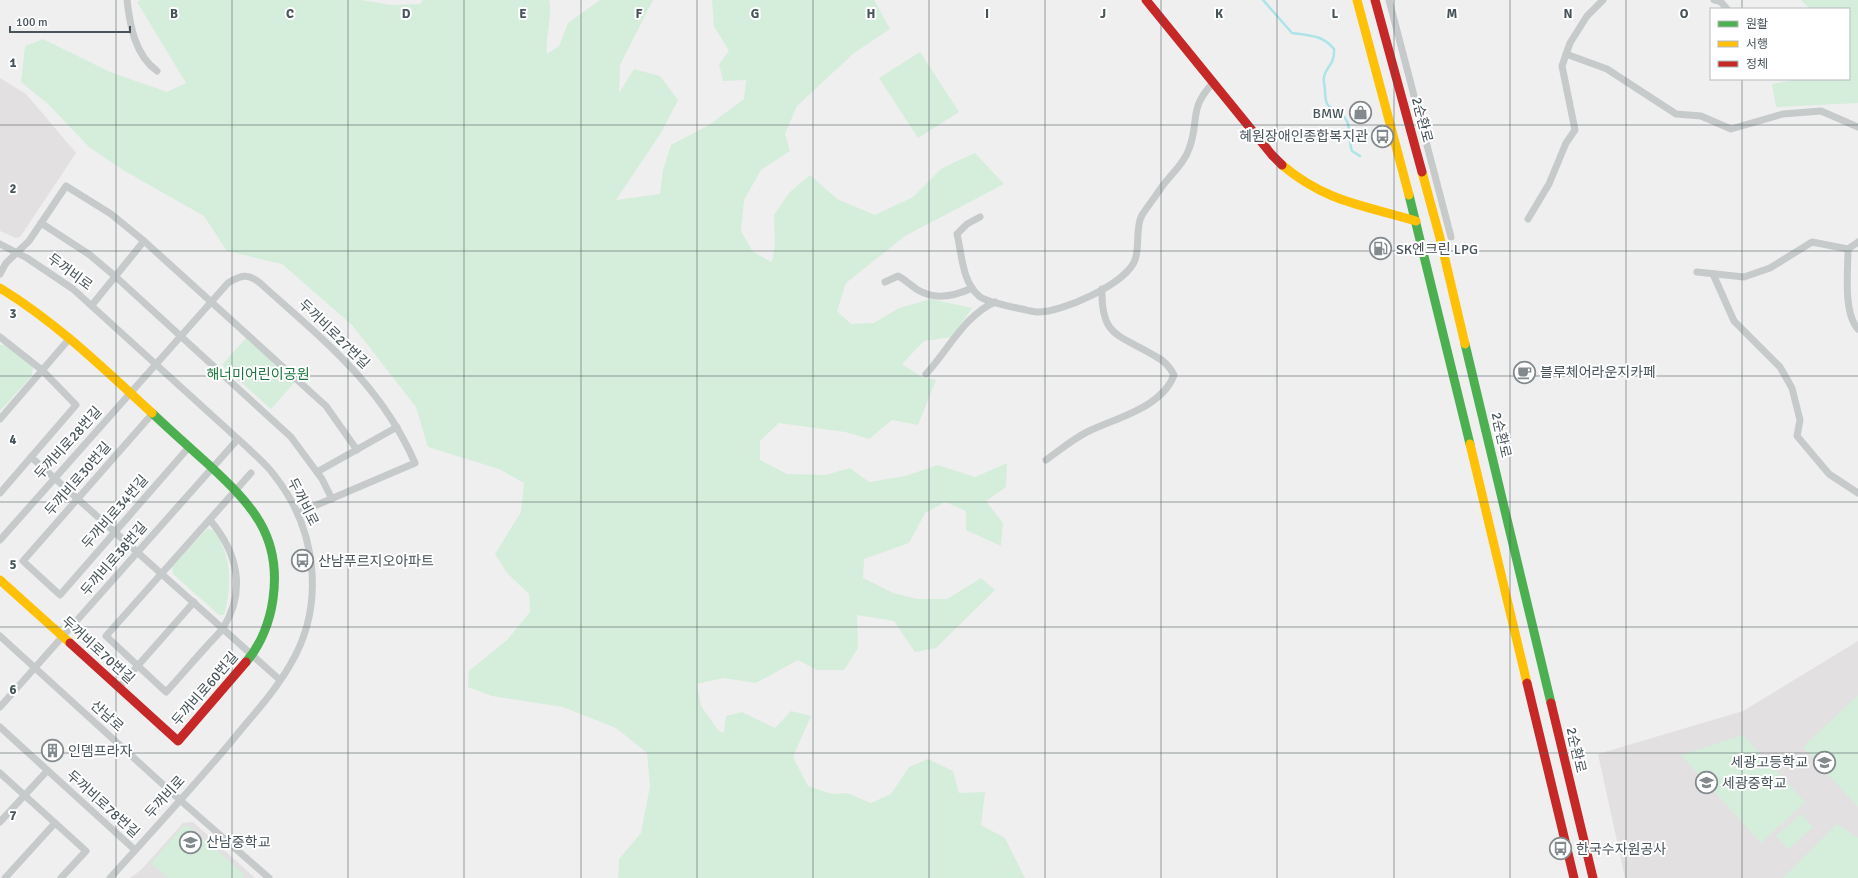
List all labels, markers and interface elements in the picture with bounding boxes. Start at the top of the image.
text: B [170,6,178,22]
text: C [286,6,294,22]
text: D [402,6,411,22]
text: E [519,6,527,22]
text: F [636,6,643,22]
text: G [751,6,759,22]
text: H [867,6,875,22]
text: I [985,6,989,22]
text: J [1100,6,1106,22]
text: K [1215,6,1223,22]
text: L [1332,6,1339,22]
text: M [1447,6,1458,22]
text: N [1563,6,1573,22]
text: O [1680,6,1689,22]
scale bar [10,8,130,34]
legend [1710,8,1850,80]
text: 100 m [16,15,48,30]
text: 원활 [1746,17,1768,32]
text: 서행 [1746,37,1768,52]
text: 1 [9,55,17,71]
text: 정체 [1746,57,1768,72]
street label: 2순환로 [1408,95,1436,145]
shop icon: BMW [1347,100,1373,126]
place label: BMW [1313,105,1344,122]
bus stop icon: 혜원장애인종합복지관 [1370,123,1396,149]
place label: 혜원장애인종합복지관 [1239,128,1368,145]
text: 2 [9,181,17,197]
fuel station icon: SK엔크린 LPG [1368,236,1394,262]
place label: SK엔크린 LPG [1396,241,1478,258]
street label: 두꺼비로 [44,250,96,294]
street label: 두꺼비로27번길 [295,296,373,372]
text: 3 [9,306,17,322]
cafe icon: 블루체어라운지카페 [1512,359,1538,385]
place label: 블루체어라운지카페 [1540,364,1656,381]
park label: 해너미어린이공원 [206,366,310,383]
street label: 두꺼비로28번길 [31,403,105,483]
street label: 2순환로 [1488,411,1515,460]
text: 4 [9,432,17,448]
street label: 두꺼비로30번길 [41,439,115,519]
street label: 두꺼비로34번길 [78,472,152,552]
street label: 두꺼비로 [284,475,322,529]
street label: 두꺼비로38번길 [77,519,151,599]
bus stop icon: 산남푸르지오아파트 [289,548,315,574]
place label: 산남푸르지오아파트 [318,553,434,570]
text: 5 [9,557,17,573]
street label: 두꺼비로70번길 [58,613,138,687]
street label: 두꺼비로60번길 [168,649,242,729]
text: 6 [9,682,17,698]
street label: 산남로 [87,697,127,735]
street label: 2순환로 [1563,726,1590,775]
building icon: 인뎀프라자 [39,738,65,764]
place label: 인뎀프라자 [68,743,133,760]
school or university icon: 세광고등학교 [1811,749,1837,775]
place label: 세광고등학교 [1731,754,1808,771]
street label: 두꺼비로78번길 [63,767,143,841]
school or university icon: 세광중학교 [1694,770,1720,796]
street label: 두꺼비로 [141,772,189,822]
place label: 세광중학교 [1722,775,1787,792]
text: 7 [9,808,17,824]
school or university icon: 산남중학교 [177,829,203,855]
place label: 산남중학교 [206,834,271,851]
bus stop icon: 한국수자원공사 [1547,836,1573,862]
place label: 한국수자원공사 [1576,841,1666,858]

